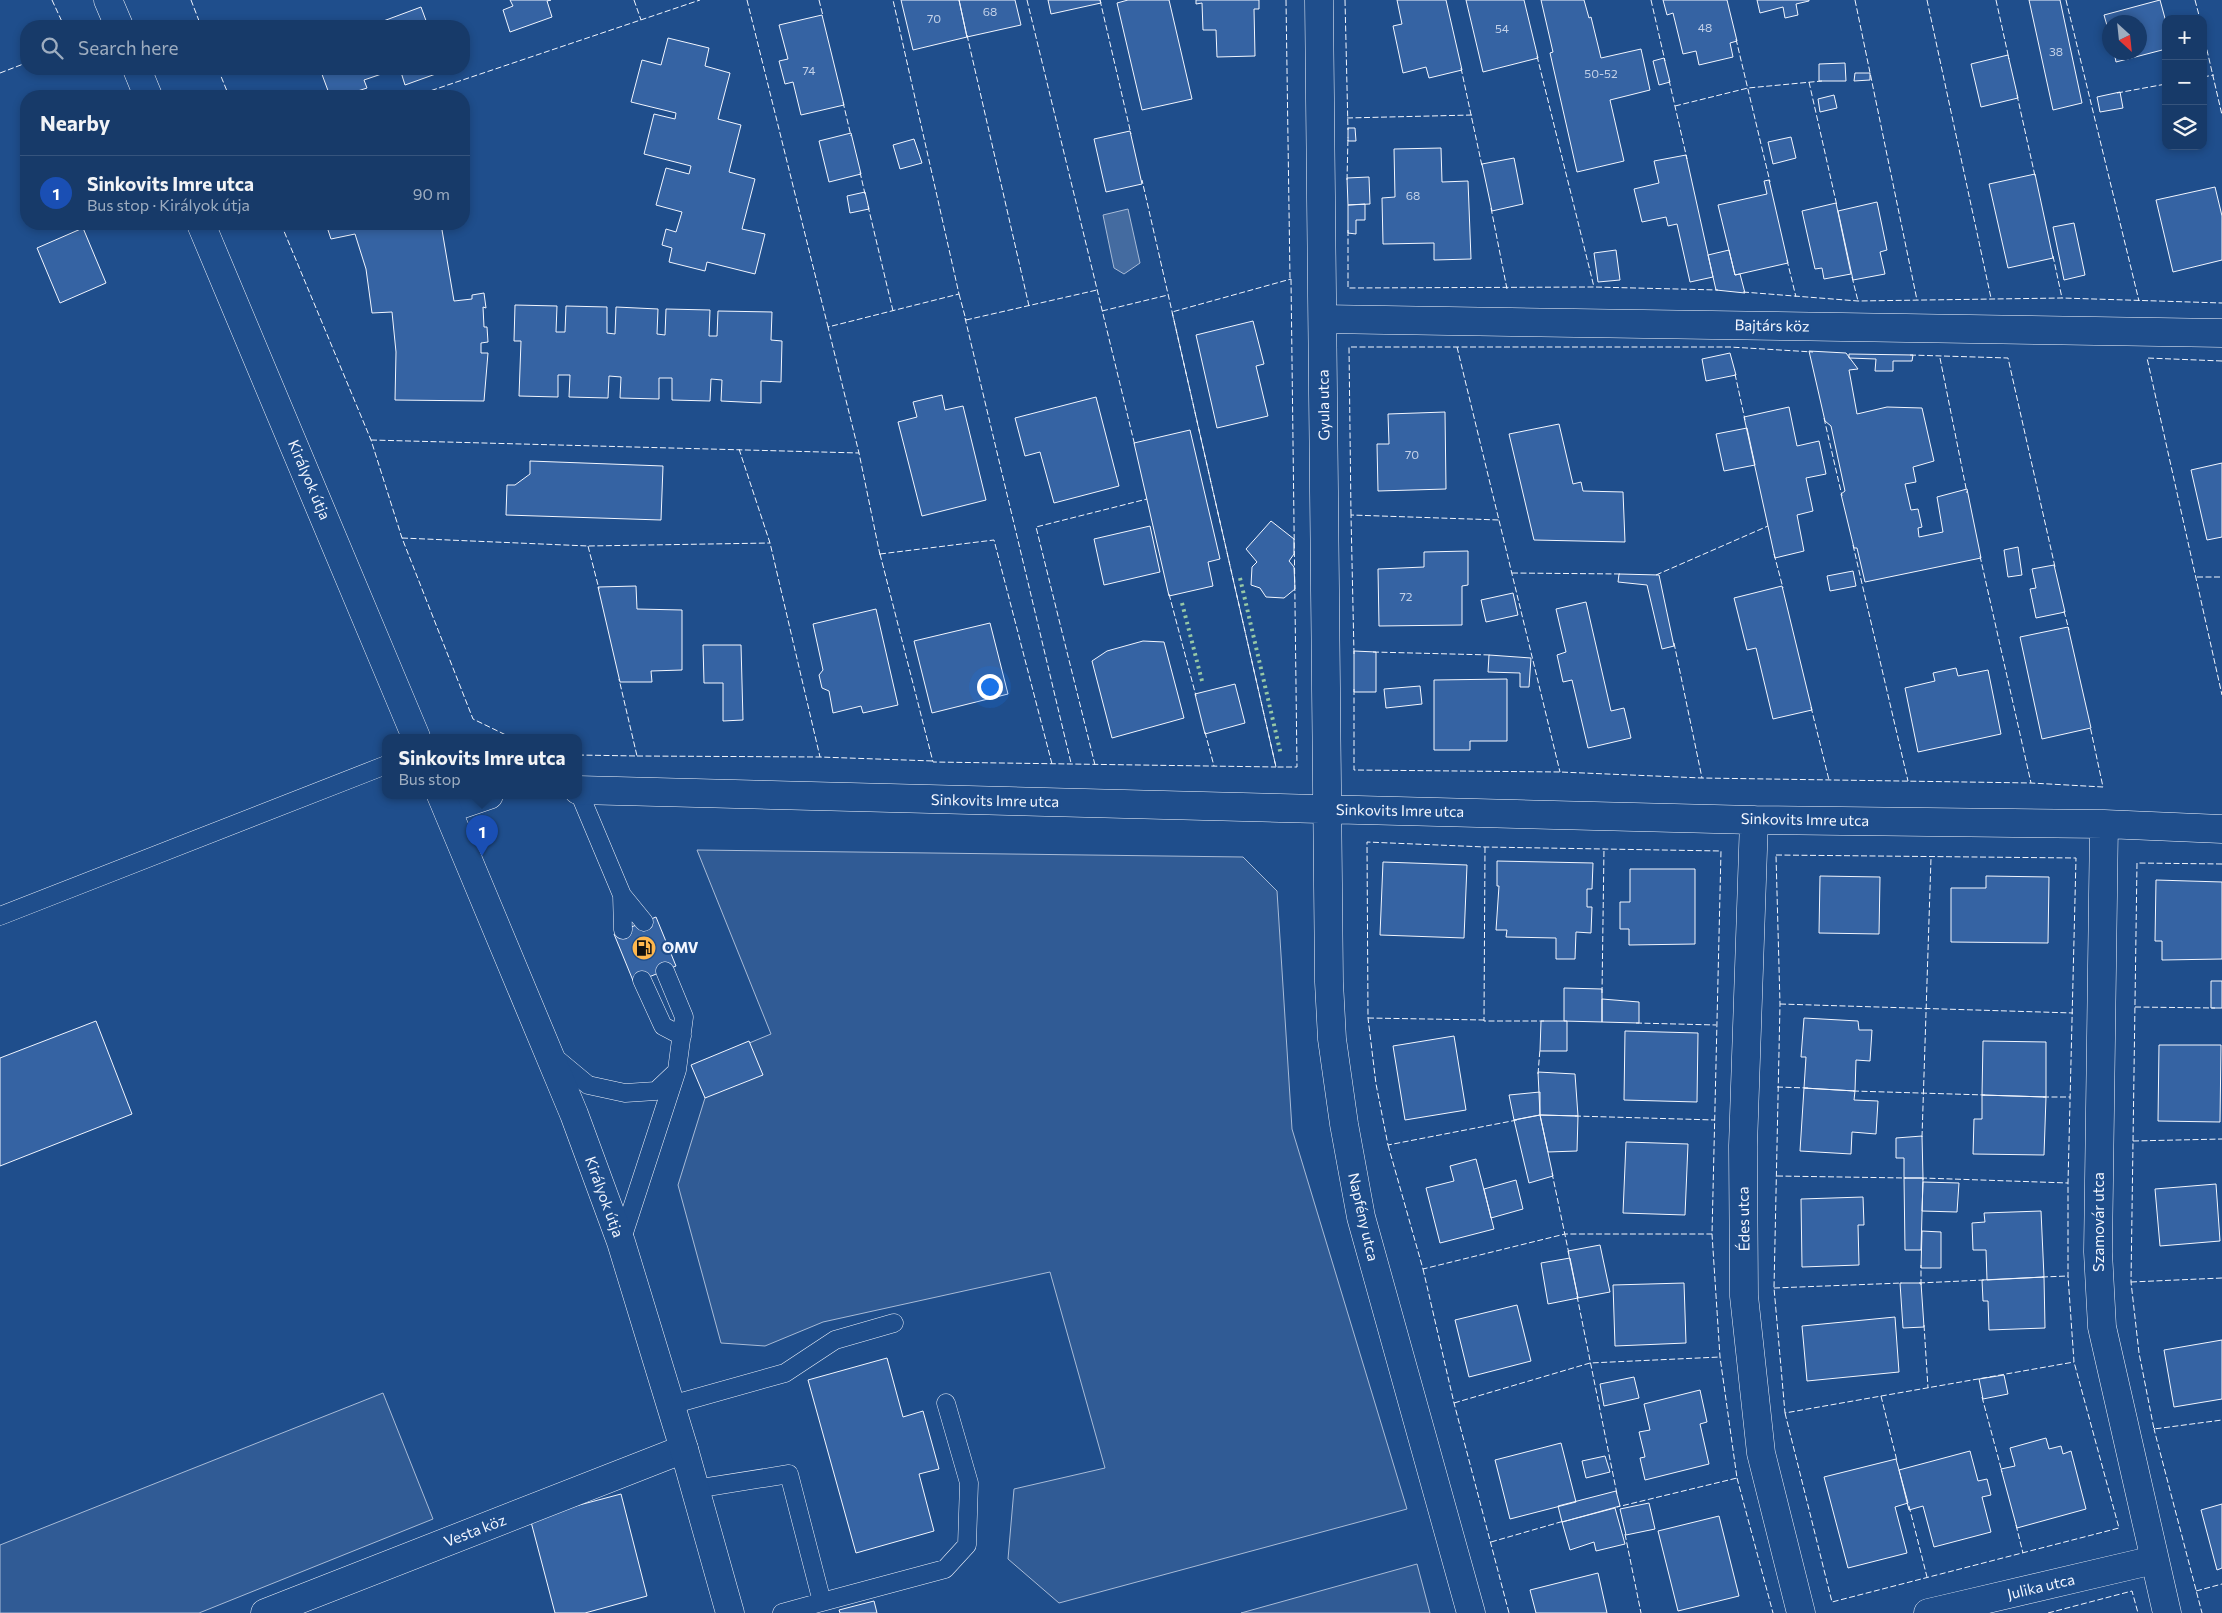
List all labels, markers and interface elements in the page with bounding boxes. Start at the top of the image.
house number: 68 [983,4,997,18]
house number: 70 [927,11,941,25]
north arrow [2102,15,2147,60]
map controls [2162,15,2207,150]
button: + [2162,15,2207,60]
search box [20,20,470,75]
house number: 48 [1698,20,1712,34]
house number: 54 [1495,21,1509,35]
icon: search [38,34,66,62]
text: Search here [78,36,178,59]
house number: 38 [2049,44,2063,58]
button: − [2162,60,2207,105]
house number: 74 [803,63,815,77]
house number: 50-52 [1584,66,1618,80]
button: layers [2162,105,2207,150]
text: Nearby [40,110,110,135]
text: Sinkovits Imre utca [87,172,254,195]
text: 1 [52,184,60,203]
text: 90 m [413,184,450,203]
house number: 68 [1406,188,1420,202]
text: Bus stop · Királyok útja [87,195,250,214]
street label: Bajtárs köz [1734,315,1810,335]
street label: Gyula utca [1313,369,1333,441]
street label: Királyok útja [285,437,335,522]
house number: 70 [1405,447,1419,461]
house number: 72 [1400,589,1413,603]
your location [977,674,1003,700]
popup [382,734,582,799]
text: Sinkovits Imre utca [399,746,565,769]
text: Bus stop [399,769,461,788]
street label: Sinkovits Imre utca [931,790,1059,810]
street label: Sinkovits Imre utca [1336,800,1464,820]
street label: Sinkovits Imre utca [1741,809,1869,829]
pin: 1 [466,815,498,856]
fuel station icon: OMV [631,935,657,961]
place label: OMV [662,938,699,956]
street label: Királyok útja [582,1154,628,1240]
street label: Napfény utca [1345,1171,1383,1263]
street label: Szamovár utca [2089,1172,2107,1272]
street label: Édes utca [1732,1186,1753,1252]
street label: Vesta köz [441,1510,508,1550]
street label: Julika utca [2005,1570,2076,1603]

